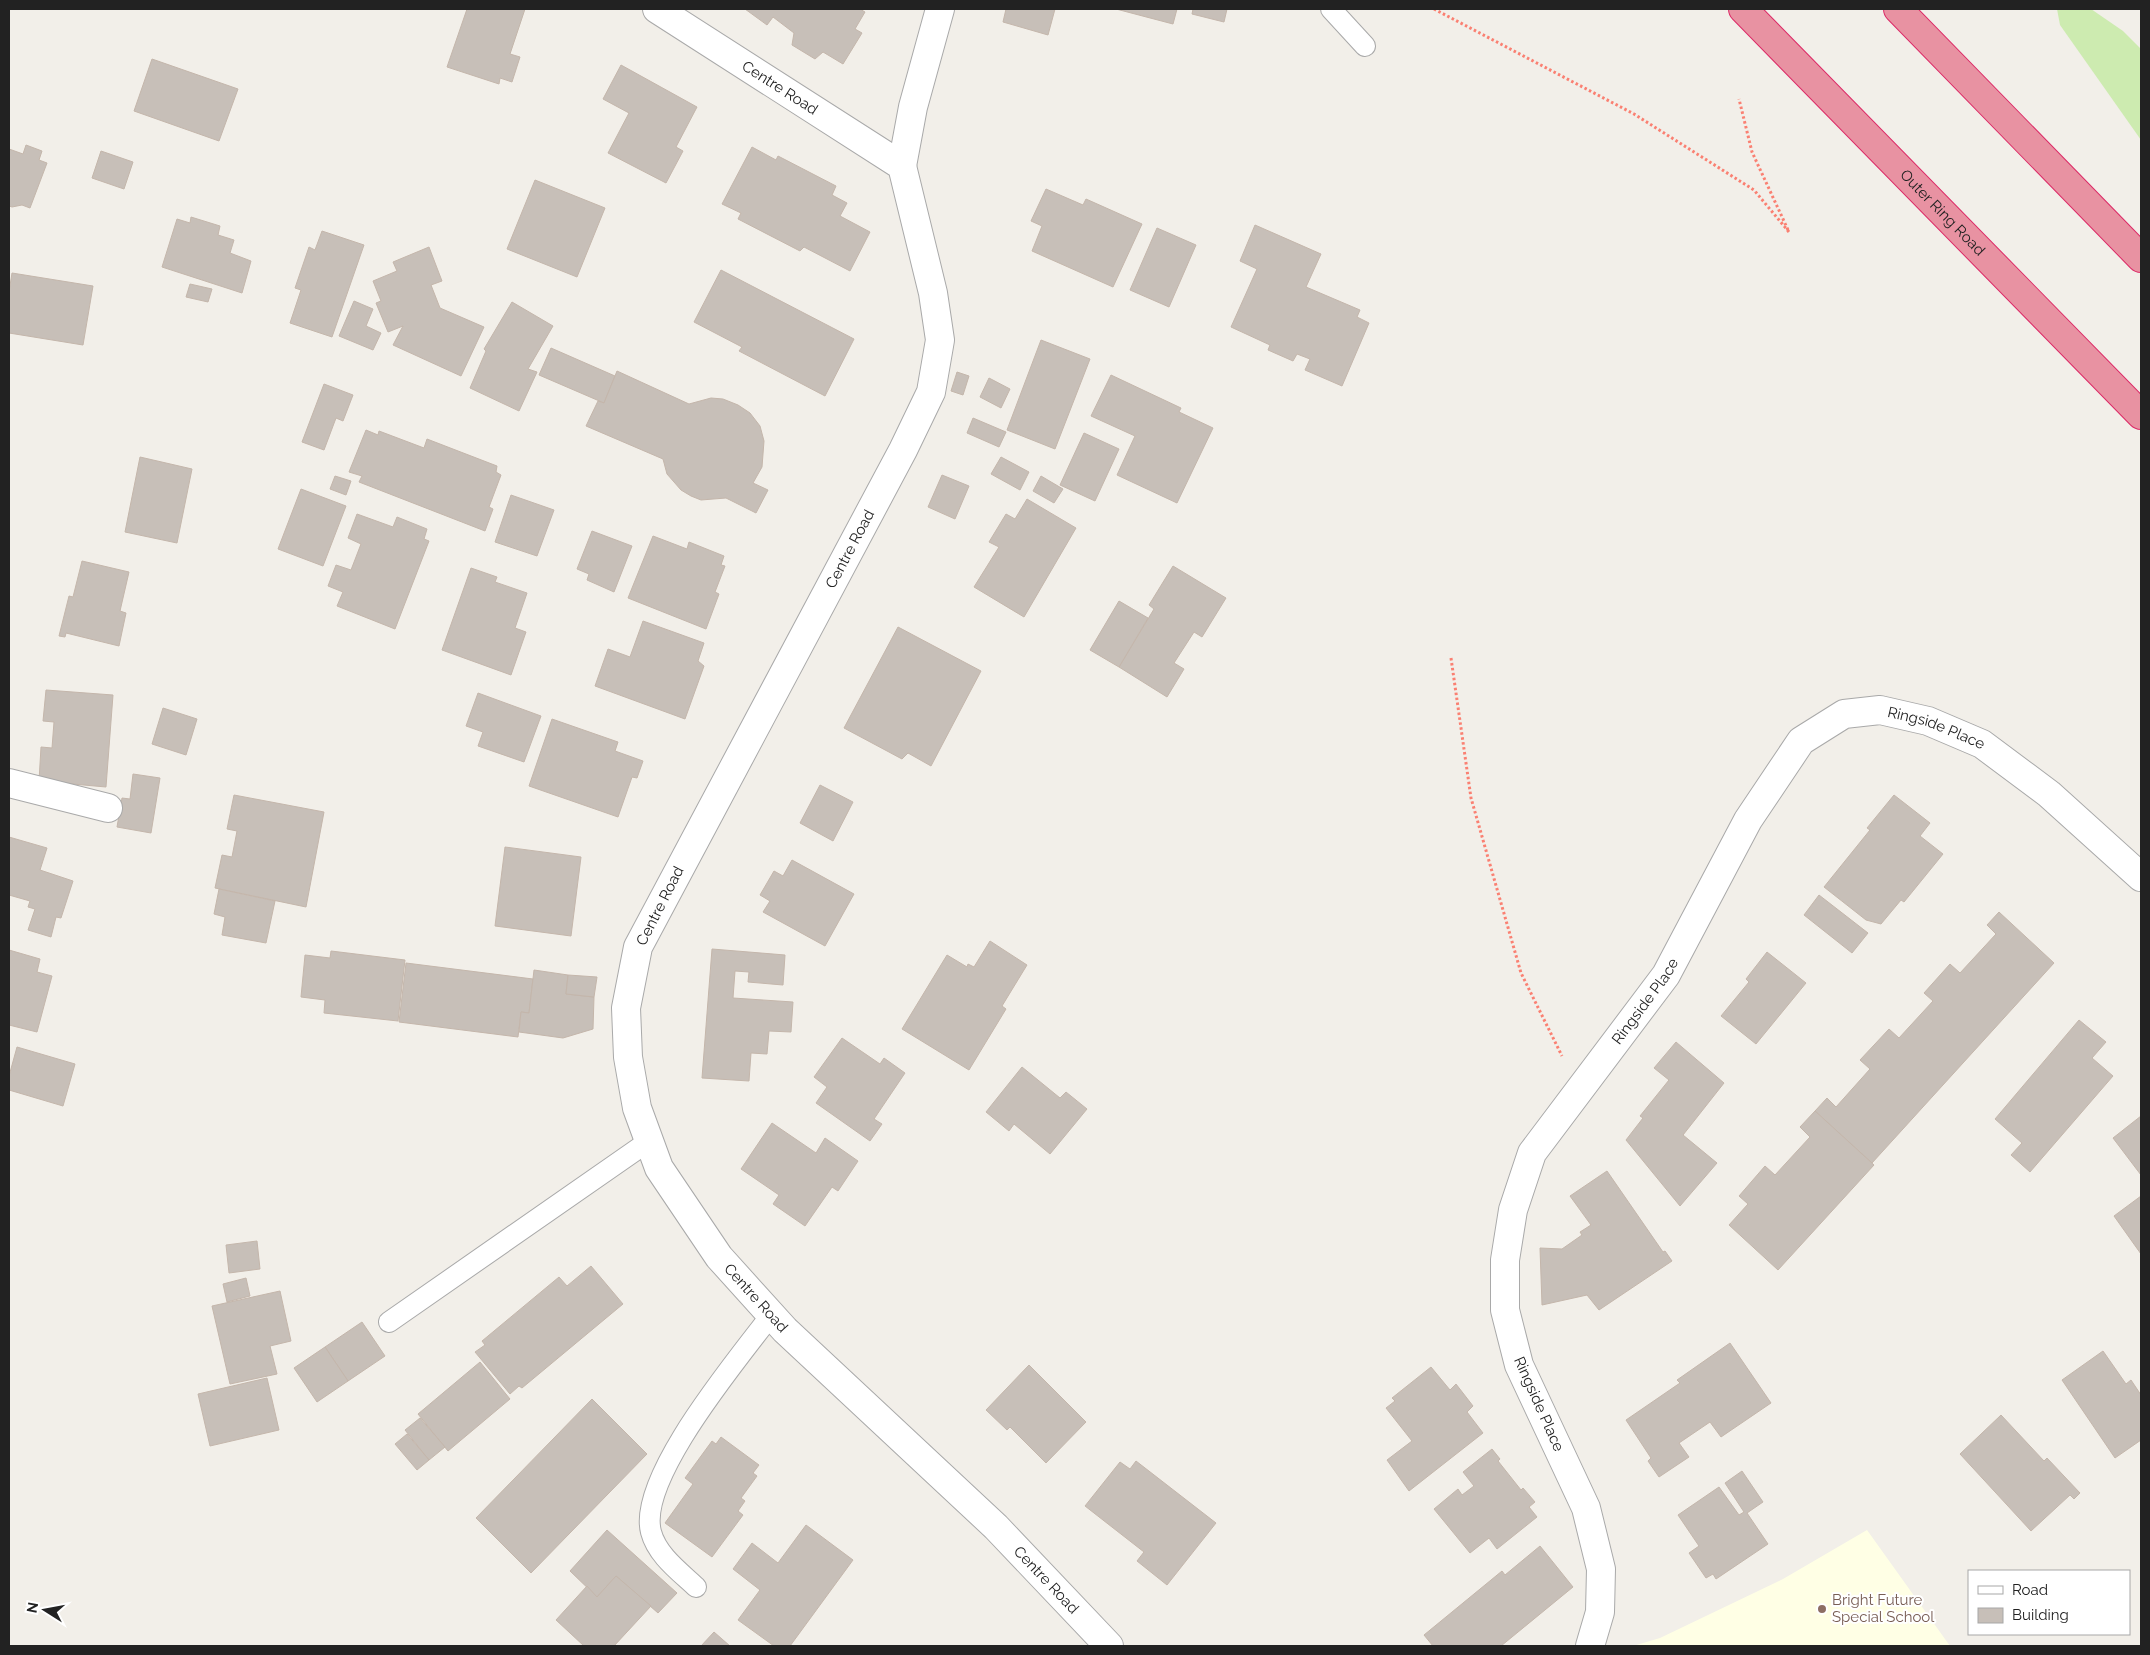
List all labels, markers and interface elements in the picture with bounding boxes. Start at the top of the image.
street label: Centre Road [739,57,821,119]
street label: Outer Ring Road [1896,166,1989,259]
street label: Centre Road [822,507,878,591]
street label: Ringside Place [1886,703,1988,753]
street label: Centre Road [632,863,688,949]
street label: Ringside Place [1608,955,1682,1048]
street label: Centre Road [720,1260,792,1336]
street label: Ringside Place [1510,1354,1568,1454]
street label: Centre Road [1010,1542,1083,1618]
legend [1968,1570,2130,1635]
text: Road [2012,1581,2048,1599]
north arrow [20,1585,70,1635]
place label: Bright Future Special School [1832,1591,1935,1626]
text: N [23,1601,41,1614]
marker: Bright Future Special School [1816,1603,1828,1615]
text: Building [2012,1606,2069,1624]

